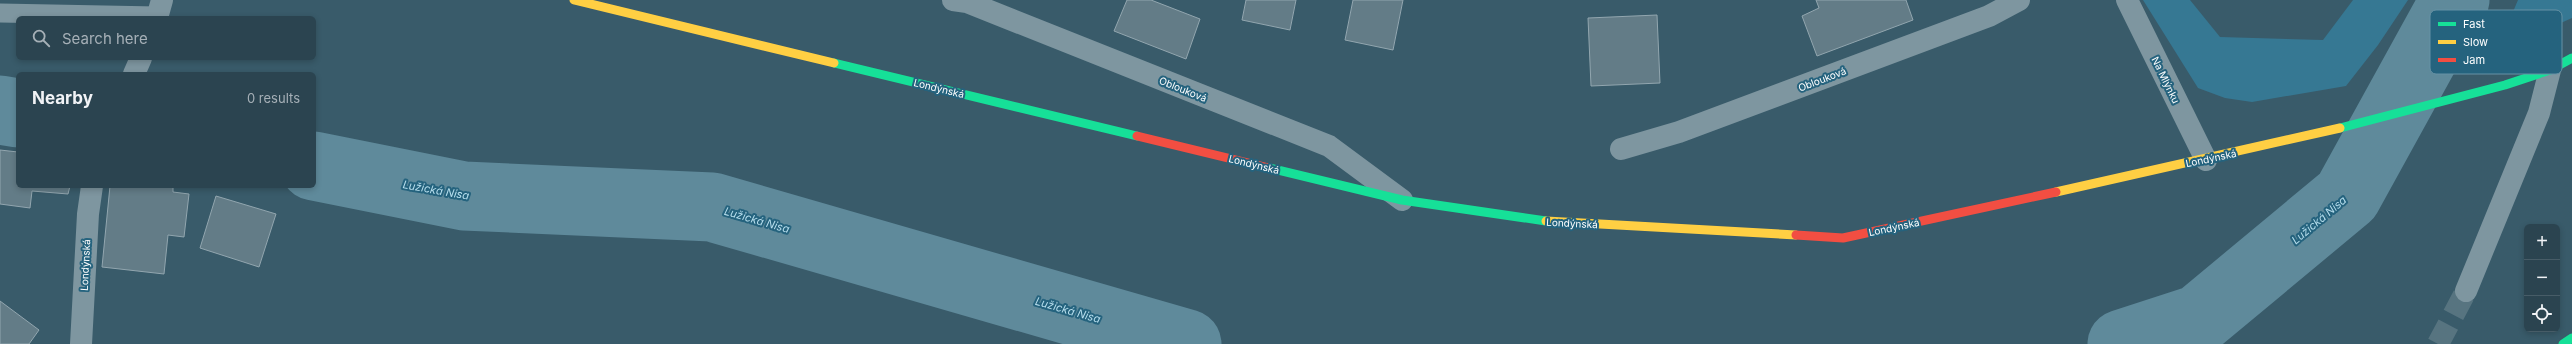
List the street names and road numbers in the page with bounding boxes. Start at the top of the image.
street label: Na Mlýnku [2150,55,2182,105]
street label: Oblouková [1796,64,1848,94]
street label: Oblouková [1157,74,1209,104]
street label: Londýnská [912,76,966,100]
street label: Londýnská [2184,147,2238,169]
street label: Londýnská [1227,152,1281,176]
street label: Londýnská [1546,216,1598,230]
street label: Londýnská [1867,216,1921,238]
street label: Londýnská [78,239,92,291]

